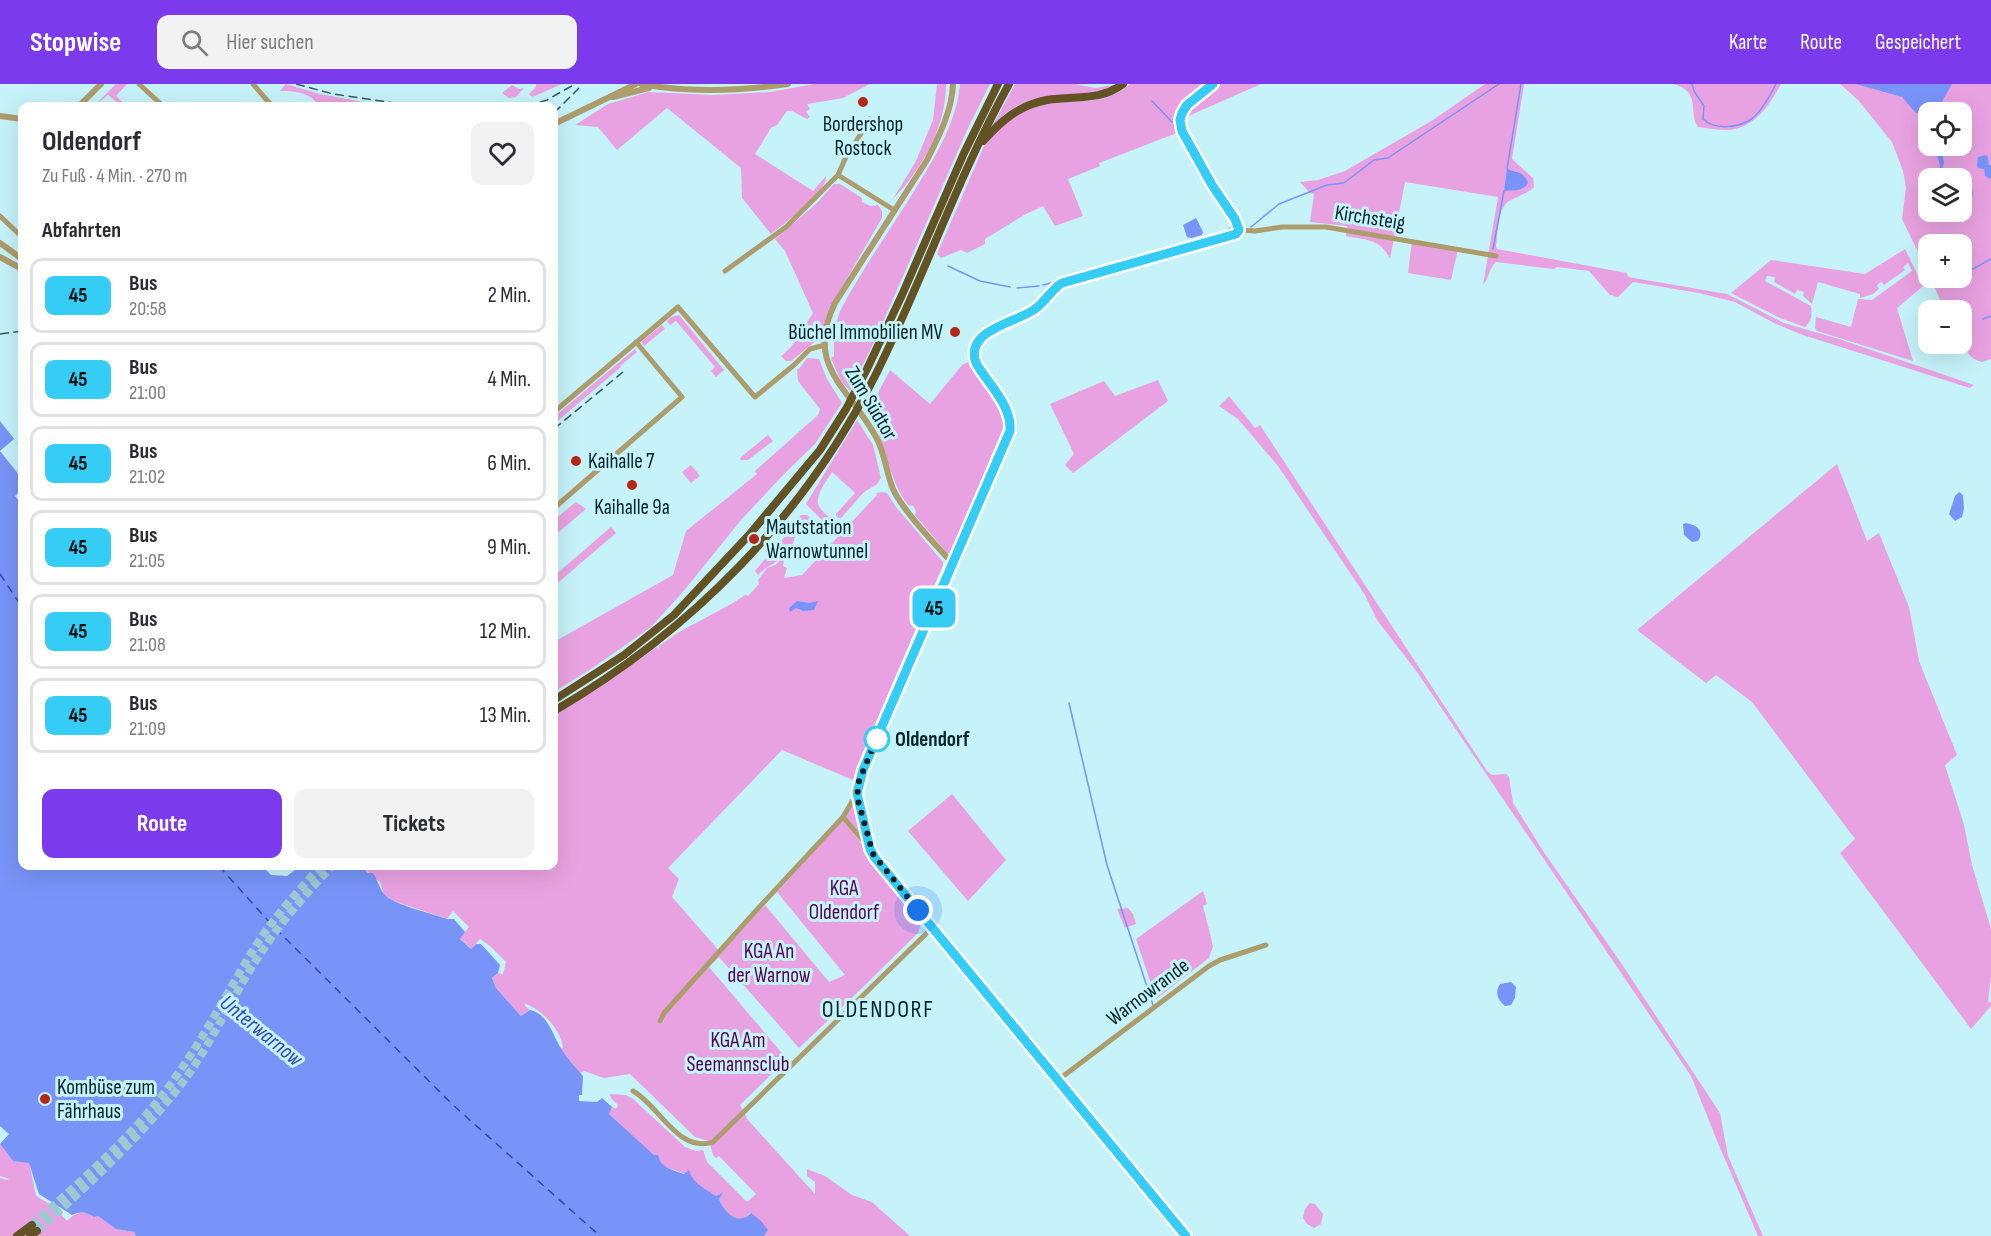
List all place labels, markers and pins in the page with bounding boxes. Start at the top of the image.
marker: Bordershop Rostock [856,95,870,109]
place label: Bordershop Rostock [823,112,903,161]
place label: Büchel Immobilien MV [788,320,944,345]
marker: Büchel Immobilien MV [948,325,962,339]
place label: Kaihalle 7 [588,449,655,474]
marker: Kaihalle 7 [569,454,583,468]
marker: Kaihalle 9a [625,478,639,492]
place label: Kaihalle 9a [594,495,670,520]
place label: Mautstation Warnowtunnel [766,515,868,564]
marker: Mautstation Warnowtunnel [747,532,761,546]
marker: Oldendorf [864,726,890,752]
place label: Oldendorf [895,727,970,752]
place label: Kombüse zum Fährhaus [57,1075,155,1124]
marker: Kombüse zum Fährhaus [38,1092,52,1106]

